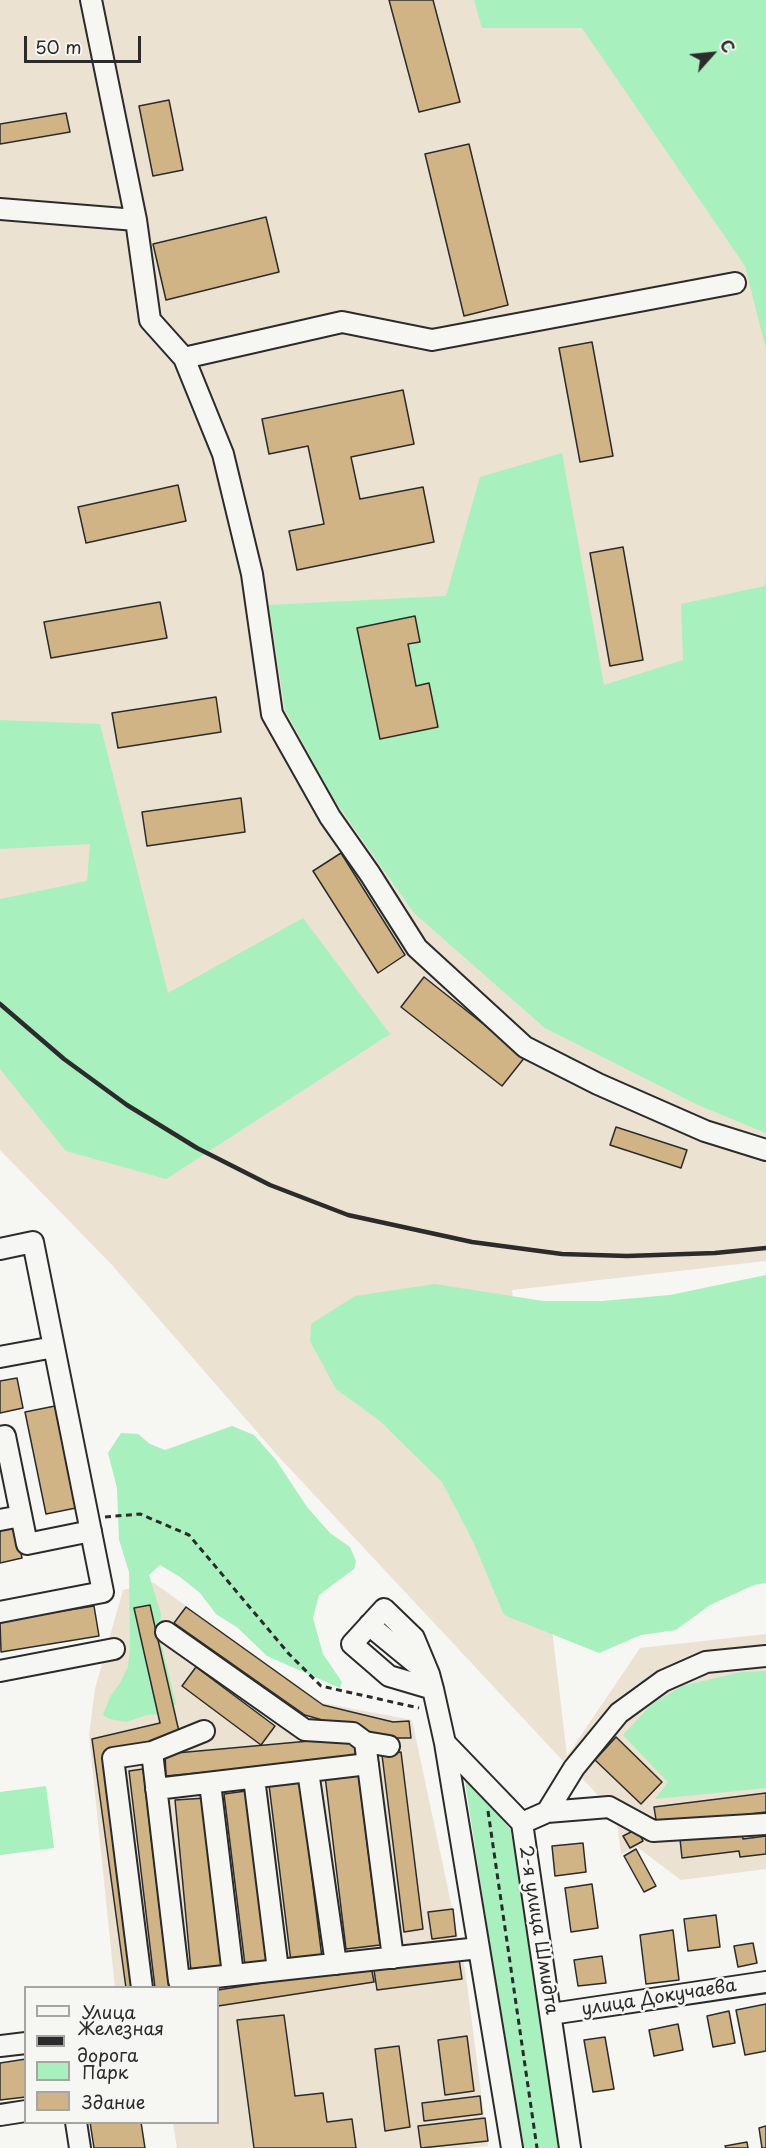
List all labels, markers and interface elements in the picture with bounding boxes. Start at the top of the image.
scale bar [27,24,144,62]
north arrow [682,24,742,84]
text: 50 m [35,33,82,60]
text: С [715,35,741,57]
street label: 2-я улица Шмидта [514,1844,562,2016]
street label: улица Докучаева [580,1975,738,2021]
legend [24,1986,219,2124]
text: Улица [82,1998,136,2025]
text: Железная дорога [77,2014,164,2068]
text: Парк [82,2058,128,2085]
text: Здание [82,2088,145,2115]

